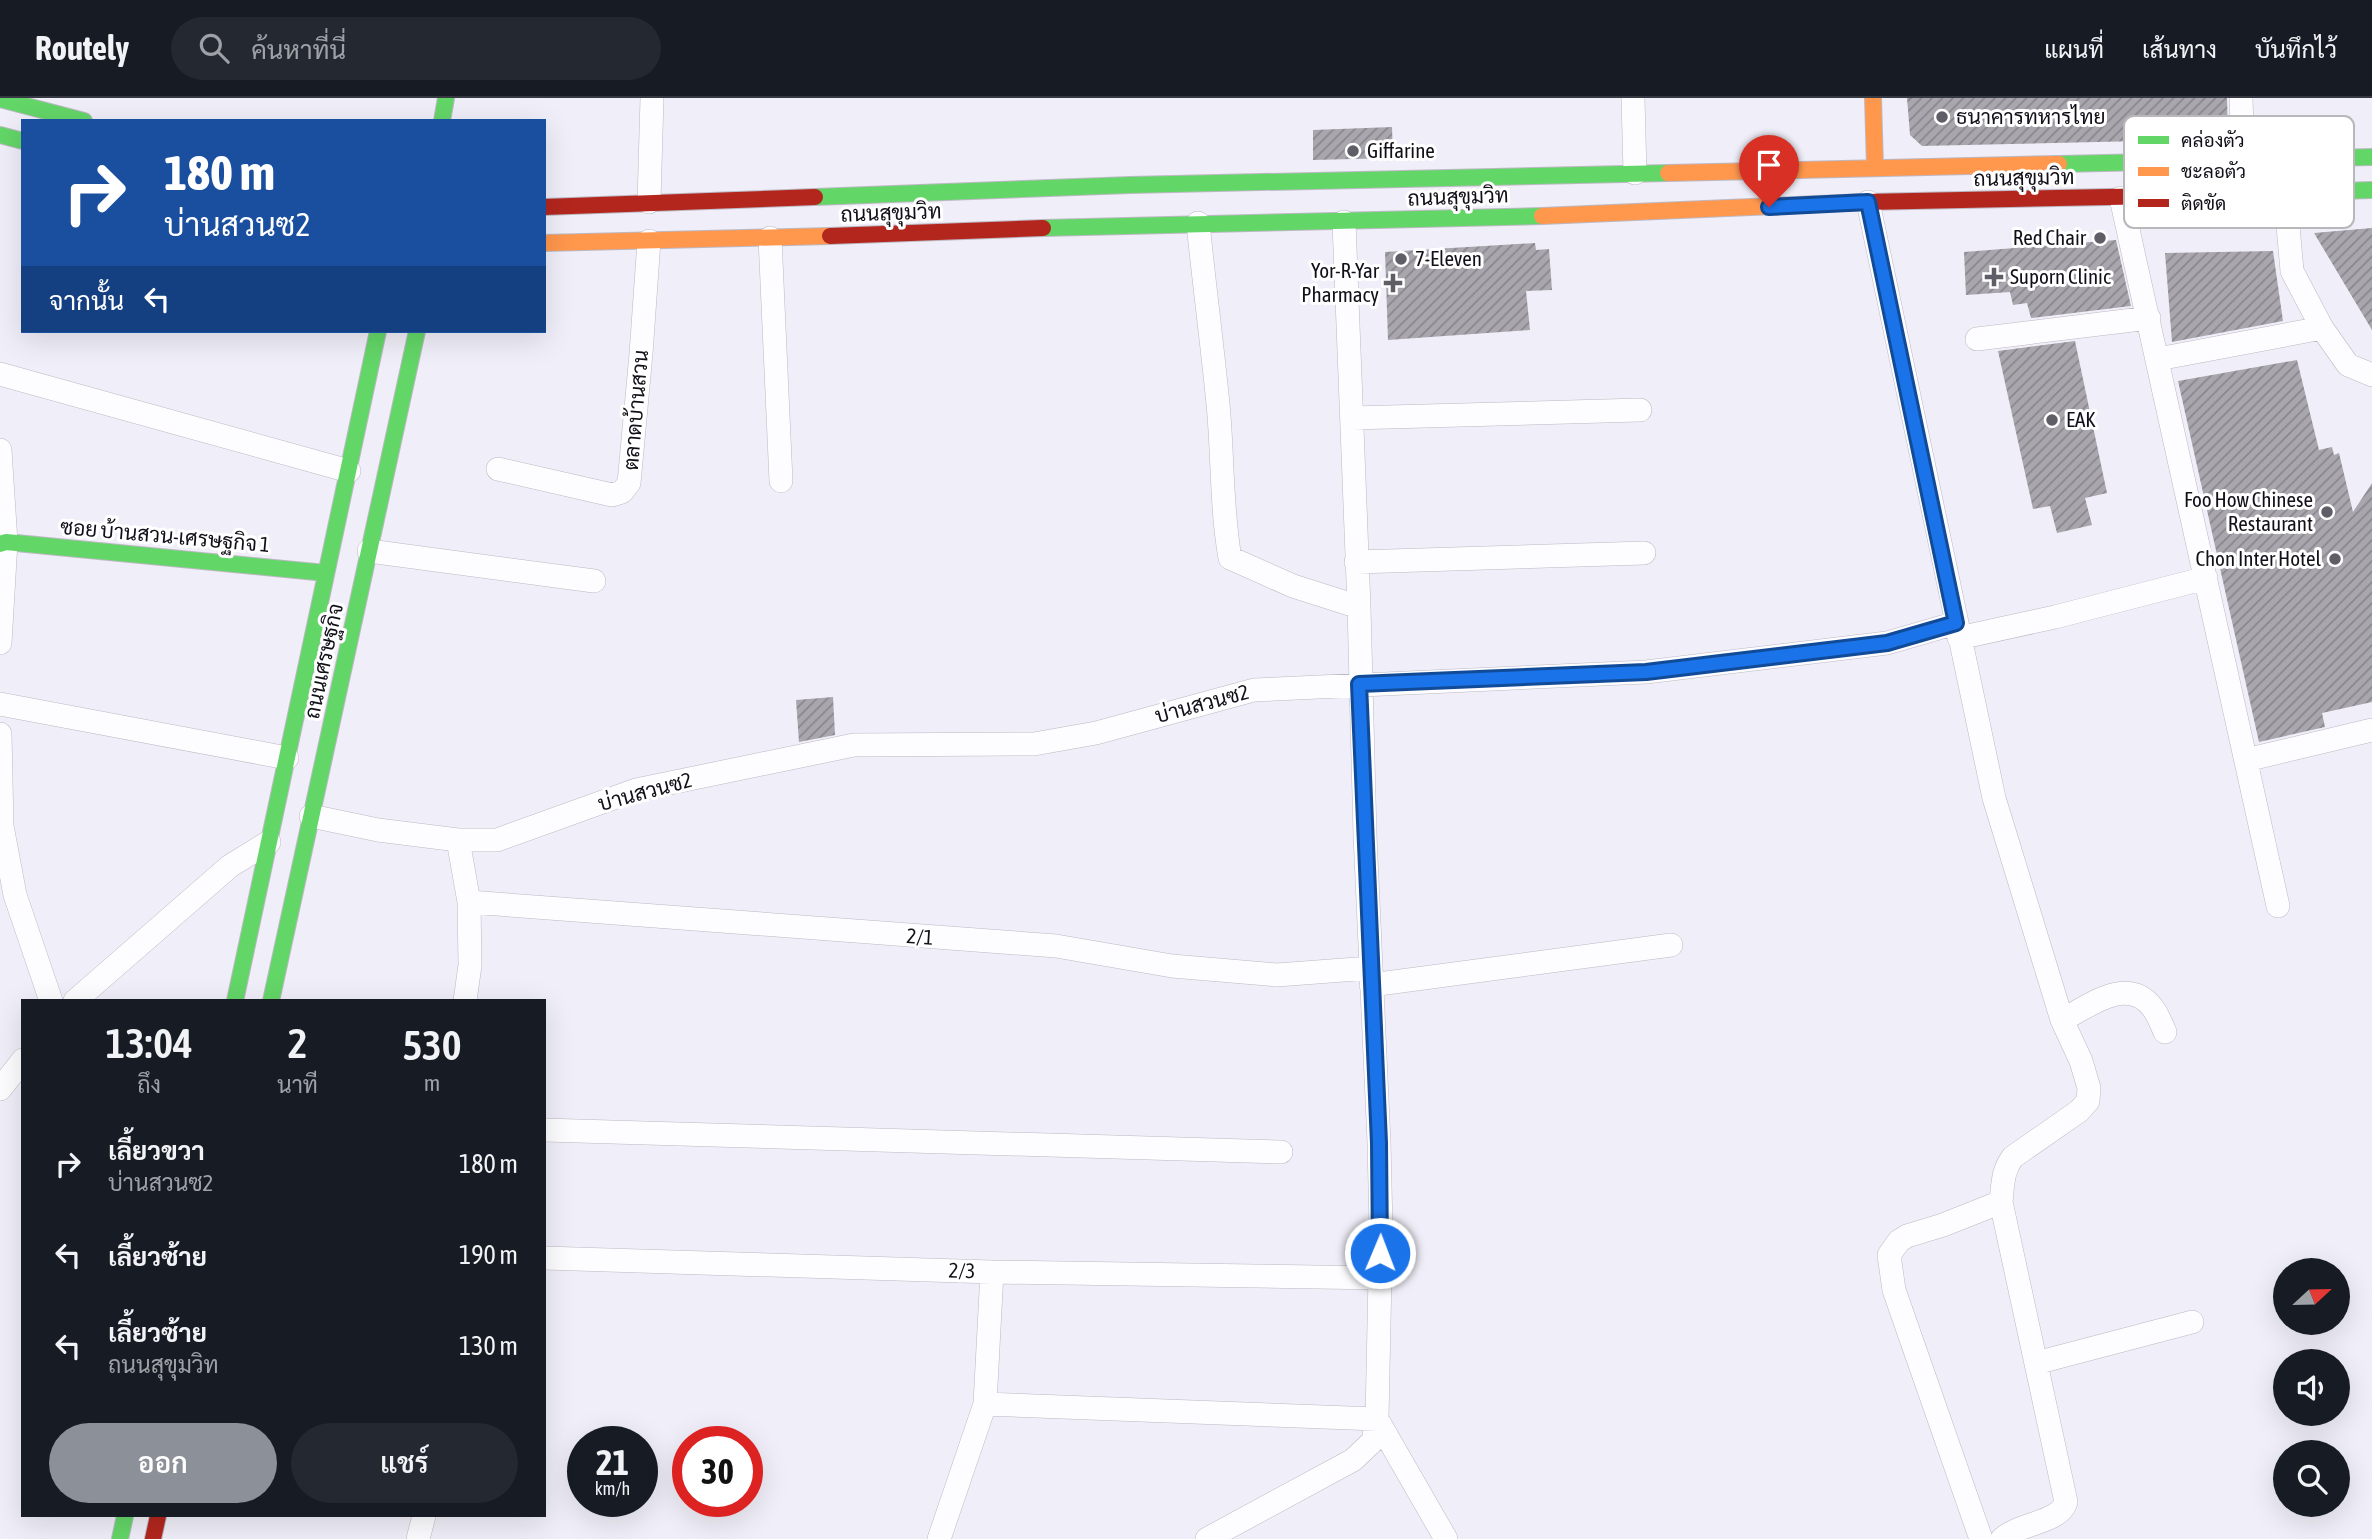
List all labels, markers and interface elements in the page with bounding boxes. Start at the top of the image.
search box [171,17,661,80]
text: Routely [35,29,129,67]
icon: search [195,29,233,67]
text: ค้นหาที่นี่ [251,35,346,65]
text: แผนที่ [2044,36,2104,63]
text: เส้นทาง [2142,36,2217,63]
text: บันทึกไว้ [2255,36,2337,63]
place label: ธนาคารทหารไทย [1956,104,2105,128]
marker: ธนาคารทหารไทย [1934,109,1950,125]
legend [2124,116,2354,228]
text: คล่องตัว [2181,129,2245,151]
pin [1739,135,1799,207]
place label: Giffarine [1367,138,1435,162]
marker: Giffarine [1345,143,1361,159]
text: 180 m [164,144,275,200]
icon: arrive [1750,146,1788,184]
icon: right [49,147,140,238]
text: ชะลอตัว [2181,160,2246,182]
street label: ถนนสุขุมวิท [1973,164,2075,193]
street label: ถนนสุขุมวิท [1407,182,1509,213]
text: ติดขัด [2181,192,2226,214]
street label: ถนนสุขุมวิท [840,198,942,229]
text: บ่านสวนซ2 [164,206,311,243]
place label: Red Chair [2013,225,2087,249]
marker: Red Chair [2092,230,2108,246]
place label: 7-Eleven [1415,246,1482,270]
marker: 7-Eleven [1393,251,1409,267]
place label: Yor-R-Yar Pharmacy [1301,258,1380,306]
place label: Suporn Clinic [2010,264,2111,288]
marker: Suporn Clinic [1984,267,2004,287]
marker: Yor-R-Yar Pharmacy [1385,275,1401,291]
icon: left [138,280,176,318]
text: จากนั้น [49,286,124,316]
street label: ตลาดบ้านสวน [618,349,652,471]
place label: EAK [2066,407,2096,431]
marker: EAK [2044,412,2060,428]
place label: Foo How Chinese Restaurant [2184,487,2313,535]
marker: Foo How Chinese Restaurant [2319,504,2335,520]
street label: ซอย บ้านสวน-เศรษฐกิจ 1 [59,514,271,558]
place label: Chon Inter Hotel [2195,546,2321,570]
marker: Chon Inter Hotel [2327,551,2343,567]
street label: ถนนเศรษฐกิจ [299,601,349,721]
street label: บ่านสวนซ2 [1152,679,1251,727]
street label: บ่านสวนซ2 [595,767,694,815]
street label: 2/1 [906,923,934,949]
text: 13:04 [105,1019,193,1067]
text: 2 [288,1019,307,1067]
text: 530 [402,1021,462,1069]
text: m [424,1070,440,1096]
text: ถึง [137,1072,161,1098]
text: นาที [277,1072,318,1098]
text: เลี้ยวขวา [108,1136,205,1166]
icon: right [49,1145,87,1183]
text: 180 m [459,1149,518,1179]
text: บ่านสวนซ2 [108,1170,213,1196]
position arrow [1343,1216,1417,1290]
icon: left [49,1236,87,1274]
text: 190 m [459,1240,518,1270]
text: เลี้ยวซ้าย [108,1242,207,1272]
street label: 2/3 [948,1258,976,1282]
north arrow [2273,1258,2350,1335]
map controls [2273,1258,2350,1517]
text: เลี้ยวซ้าย [108,1318,207,1348]
icon: left [49,1327,87,1365]
text: 130 m [459,1331,518,1361]
button: sound [2273,1349,2350,1426]
text: ถนนสุขุมวิท [108,1352,219,1378]
button: ออก [49,1423,277,1503]
button: แชร์ [291,1423,518,1503]
speed limit sign: 30 [672,1426,763,1517]
button: search [2273,1440,2350,1517]
text: 21 [596,1442,629,1482]
text: km/h [595,1478,630,1499]

